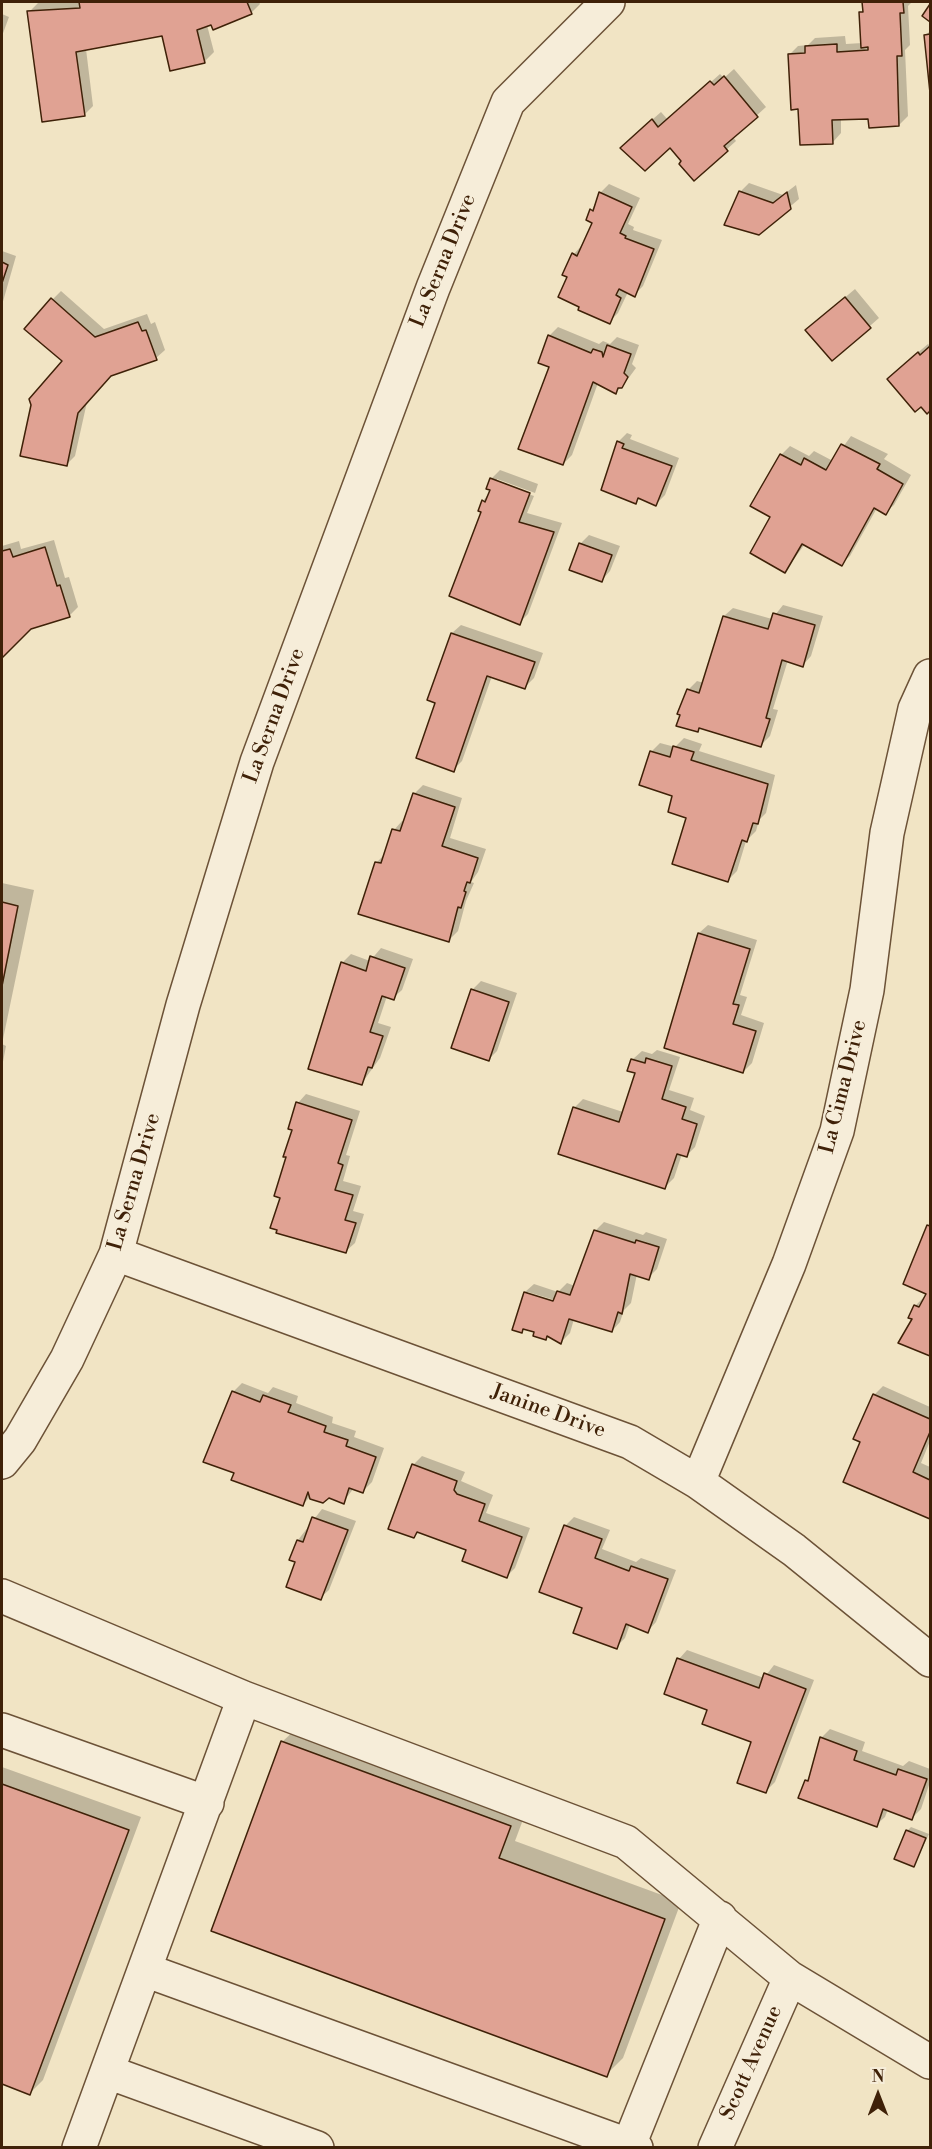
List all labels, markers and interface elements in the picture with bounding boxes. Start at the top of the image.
street label: La Serna Drive [406,191,482,331]
street label: La Serna Drive [239,645,311,787]
street label: La Cima Drive [815,1017,873,1157]
street label: La Serna Drive [103,1110,167,1254]
street label: Janine Drive [487,1380,609,1444]
street label: Scott Avenue [716,2002,788,2124]
north arrow [848,2065,908,2125]
text: N [872,2067,884,2087]

